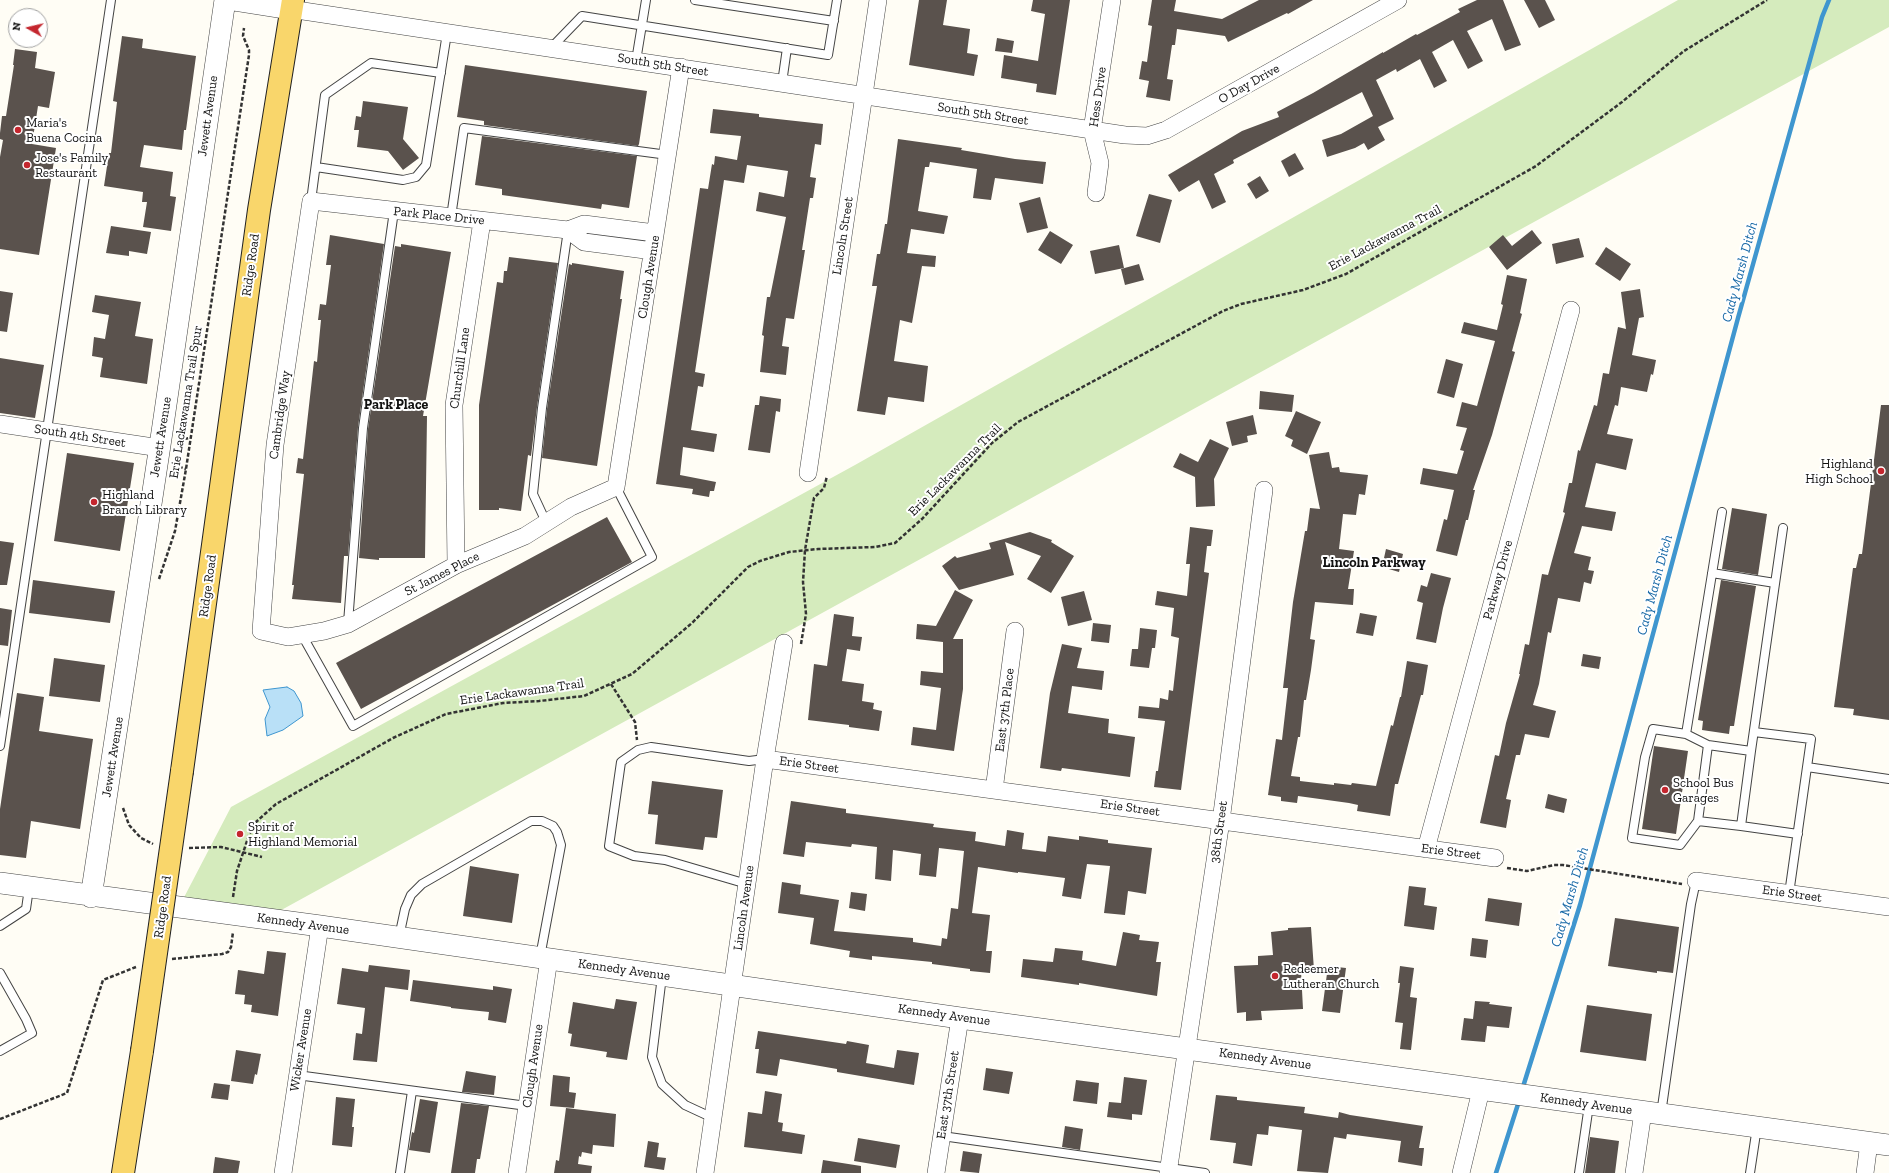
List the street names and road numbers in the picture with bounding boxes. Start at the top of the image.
street label: South 5th Street [616,50,710,80]
street label: O Day Drive [1216,61,1282,107]
street label: Hess Drive [1086,66,1110,128]
street label: Jewett Avenue [195,75,221,157]
street label: South 5th Street [936,99,1030,129]
street label: Lincoln Street [829,196,857,276]
street label: Erie Lackawanna Trail [1326,202,1444,274]
street label: Park Place Drive [393,203,485,229]
street label: Ridge Road [239,233,263,297]
street label: Clough Avenue [635,234,663,320]
street label: Erie Lackawanna Trail Spur [166,324,206,480]
street label: Churchill Lane [447,326,473,410]
street label: Cambridge Way [266,370,294,460]
street label: Jewett Avenue [147,396,175,478]
street label: Erie Lackawanna Trail [905,420,1005,520]
street label: South 4th Street [33,421,127,451]
street label: Parkway Drive [1480,538,1516,622]
street label: St James Place [402,548,482,600]
street label: Ridge Road [196,554,220,618]
street label: East 37th Place [992,667,1018,753]
street label: Erie Lackawanna Trail [459,676,585,708]
street label: Jewett Avenue [99,716,127,798]
street label: Erie Street [778,753,840,777]
street label: Erie Street [1099,796,1161,820]
street label: 38th Street [1207,800,1231,864]
street label: Erie Street [1420,841,1482,863]
street label: Lincoln Avenue [730,864,758,952]
street label: Ridge Road [151,875,175,939]
street label: Erie Street [1761,882,1823,906]
street label: Kennedy Avenue [256,910,350,938]
street label: Kennedy Avenue [577,956,671,984]
street label: Kennedy Avenue [897,1001,991,1029]
street label: Wicker Avenue [287,1007,315,1093]
street label: Clough Avenue [519,1023,547,1109]
street label: Kennedy Avenue [1218,1045,1312,1073]
street label: East 37th Street [933,1050,963,1140]
street label: Kennedy Avenue [1539,1090,1633,1118]

